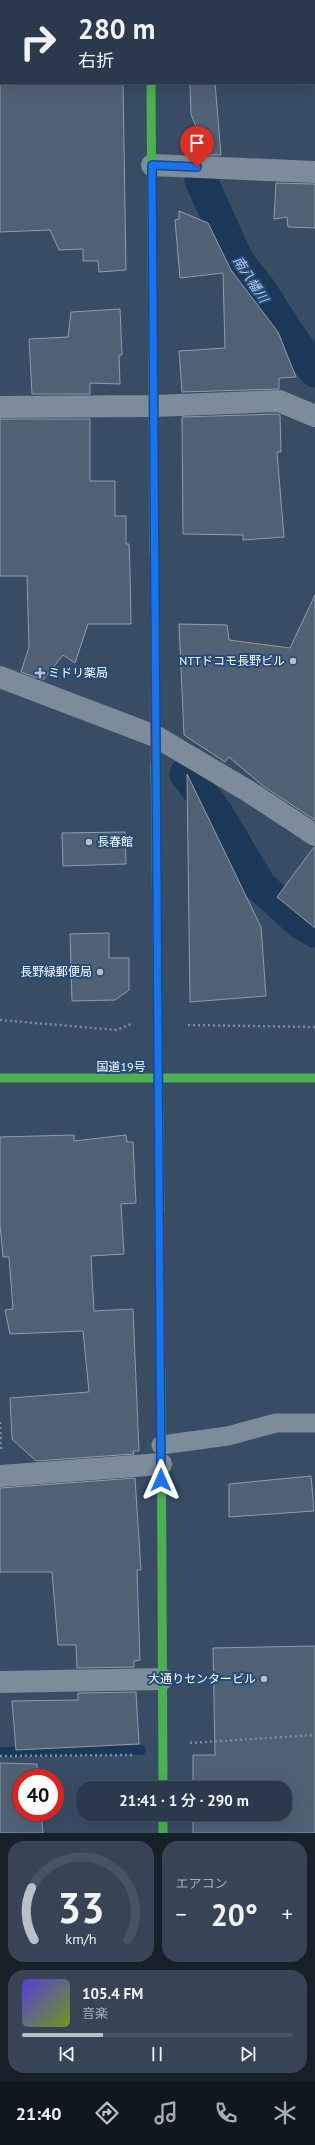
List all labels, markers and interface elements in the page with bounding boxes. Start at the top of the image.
text: 280 m [78,10,155,47]
icon: right [12,16,64,68]
text: 右折 [78,49,114,72]
pin [180,126,214,167]
icon: arrive [186,132,208,154]
water label: 南八幡川 [229,253,273,307]
place label: NTTドコモ長野ビル [179,653,285,668]
marker: NTTドコモ長野ビル [288,656,298,666]
place label: ミドリ薬局 [48,665,108,680]
marker: ミドリ薬局 [35,668,45,678]
place label: 長春館 [97,834,133,849]
marker: 長春館 [84,837,94,847]
place label: 長野緑郵便局 [20,964,92,979]
marker: 長野緑郵便局 [95,967,105,977]
street label: 国道19号 [96,1059,146,1074]
position arrow [140,1459,182,1501]
place label: 大通りセンタービル [148,1671,256,1686]
marker: 大通りセンタービル [259,1674,269,1684]
speed limit sign: 40 [12,1769,64,1821]
text: 21:41 · 1 分 · 290 m [119,1791,249,1810]
text: エアコン [176,1875,228,1892]
text: 33 [57,1880,104,1933]
text: 20° [211,1895,258,1934]
text: − [176,1900,187,1928]
text: + [282,1900,293,1928]
text: km/h [65,1928,96,1947]
text: 105.4 FM [82,1984,143,2003]
text: 音楽 [82,2005,108,2022]
icon: previous [56,2043,78,2065]
icon: pause [146,2043,168,2065]
icon: next [237,2043,259,2065]
icon: directions [93,2099,121,2127]
icon: music [152,2099,180,2127]
icon: phone [212,2099,240,2127]
icon: climate [271,2099,299,2127]
text: 21:40 [16,2102,61,2125]

